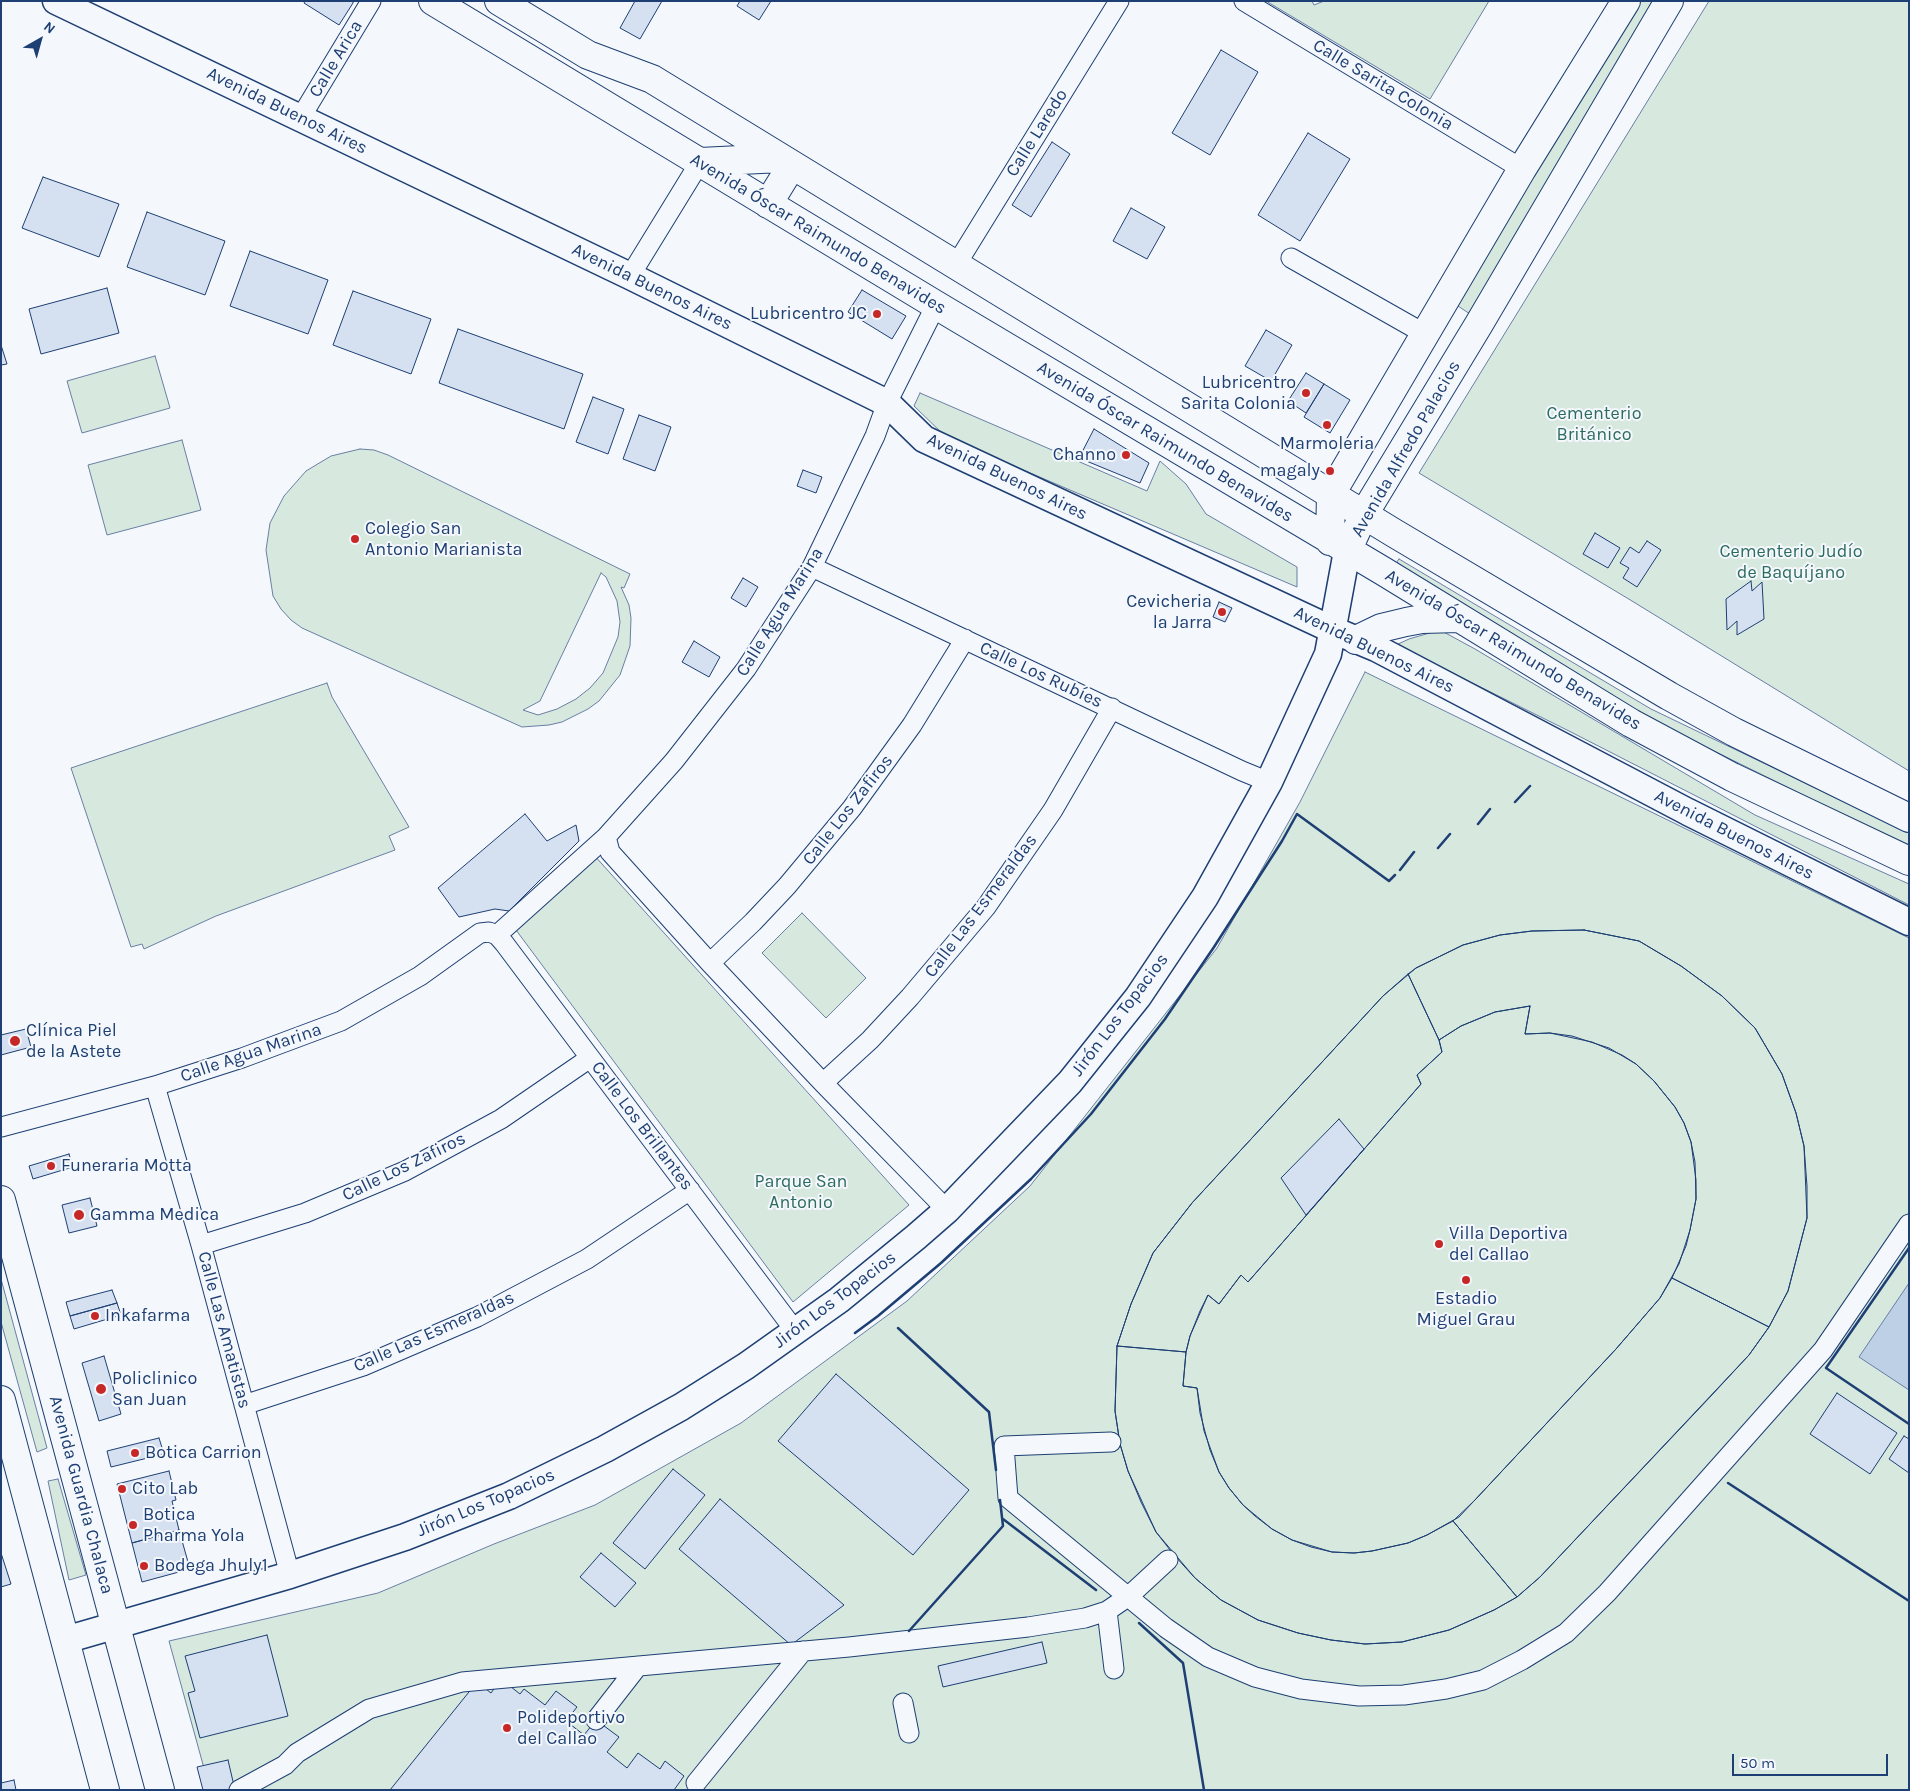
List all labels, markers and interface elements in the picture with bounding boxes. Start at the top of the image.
north arrow [15,15,65,65]
street label: Calle Arica [305,17,367,101]
text: N [40,18,59,38]
street label: Calle Sarita Colonia [1309,35,1457,135]
street label: Avenida Buenos Aires [203,63,371,159]
street label: Calle Laredo [1002,85,1072,181]
street label: Avenida Óscar Raimundo Benavides [686,149,950,319]
street label: Avenida Buenos Aires [568,239,736,335]
place label: Lubricentro JC [750,303,867,325]
marker: Lubricentro JC [871,308,883,320]
street label: Avenida Óscar Raimundo Benavides [1033,357,1297,527]
street label: Avenida Alfredo Palacios [1347,357,1465,541]
place label: Lubricentro Sarita Colonia [1181,372,1296,414]
marker: Lubricentro Sarita Colonia [1300,387,1312,399]
park label: Cementerio Británico [1547,403,1641,446]
marker: Marmoleria [1321,419,1333,431]
street label: Avenida Buenos Aires [923,429,1091,525]
place label: Marmoleria [1280,433,1374,455]
place label: Channo [1053,444,1116,466]
marker: Channo [1120,449,1132,461]
place label: magaly [1260,460,1320,482]
marker: magaly [1324,465,1336,477]
place label: Colegio San Antonio Marianista [365,518,522,560]
marker: Colegio San Antonio Marianista [349,533,361,545]
park label: Cementerio Judío de Baquíjano [1719,541,1863,584]
street label: Calle Agua Marina [732,544,828,680]
street label: Avenida Óscar Raimundo Benavides [1381,565,1645,735]
place label: Cevicheria la Jarra [1126,591,1212,634]
street label: Avenida Buenos Aires [1290,602,1458,698]
marker: Cevicheria la Jarra [1216,606,1228,618]
street label: Calle Los Rubíes [976,637,1106,713]
street label: Calle Los Zafiros [798,750,898,870]
street label: Avenida Buenos Aires [1651,785,1817,885]
street label: Calle Las Esmeraldas [920,830,1042,982]
street label: Jirón Los Topacios [1067,949,1173,1081]
street label: Calle Agua Marina [178,1019,324,1087]
place label: Clínica Piel de la Astete [26,1020,121,1062]
marker: Clínica Piel de la Astete [8,1034,22,1048]
street label: Calle Los Brillantes [586,1057,698,1195]
street label: Calle Los Zafiros [339,1128,469,1206]
place label: Funeraria Motta [61,1155,192,1177]
marker: Funeraria Motta [45,1160,57,1172]
park label: Parque San Antonio [755,1171,847,1214]
place label: Gamma Medica [90,1204,219,1226]
marker: Gamma Medica [72,1208,86,1222]
place label: Villa Deportiva del Callao [1449,1223,1568,1266]
marker: Villa Deportiva del Callao [1433,1238,1445,1250]
street label: Jirón Los Topacios [769,1247,901,1353]
street label: Calle Las Amatistas [193,1249,255,1411]
marker: Estadio Miguel Grau [1460,1274,1472,1286]
street label: Calle Las Esmeraldas [350,1287,518,1377]
place label: Estadio Miguel Grau [1416,1288,1516,1330]
place label: Inkafarma [105,1305,190,1327]
marker: Inkafarma [89,1310,101,1322]
place label: Policlinico San Juan [112,1368,197,1410]
marker: Policlinico San Juan [94,1382,108,1396]
street label: Avenida Guardia Chalaca [44,1393,118,1597]
place label: Botica Carrion [145,1442,262,1464]
marker: Botica Carrion [129,1447,141,1459]
street label: Jirón Los Topacios [414,1464,558,1542]
place label: Cito Lab [132,1478,198,1500]
marker: Cito Lab [116,1483,128,1495]
place label: Botica Pharma Yola [143,1504,245,1546]
marker: Botica Pharma Yola [127,1519,139,1531]
place label: Bodega Jhuly1 [154,1555,268,1577]
marker: Bodega Jhuly1 [138,1560,150,1572]
place label: Polideportivo del Callao [517,1707,625,1750]
marker: Polideportivo del Callao [501,1722,513,1734]
scale bar [1735,1744,1891,1776]
text: 50 m [1740,1754,1775,1772]

